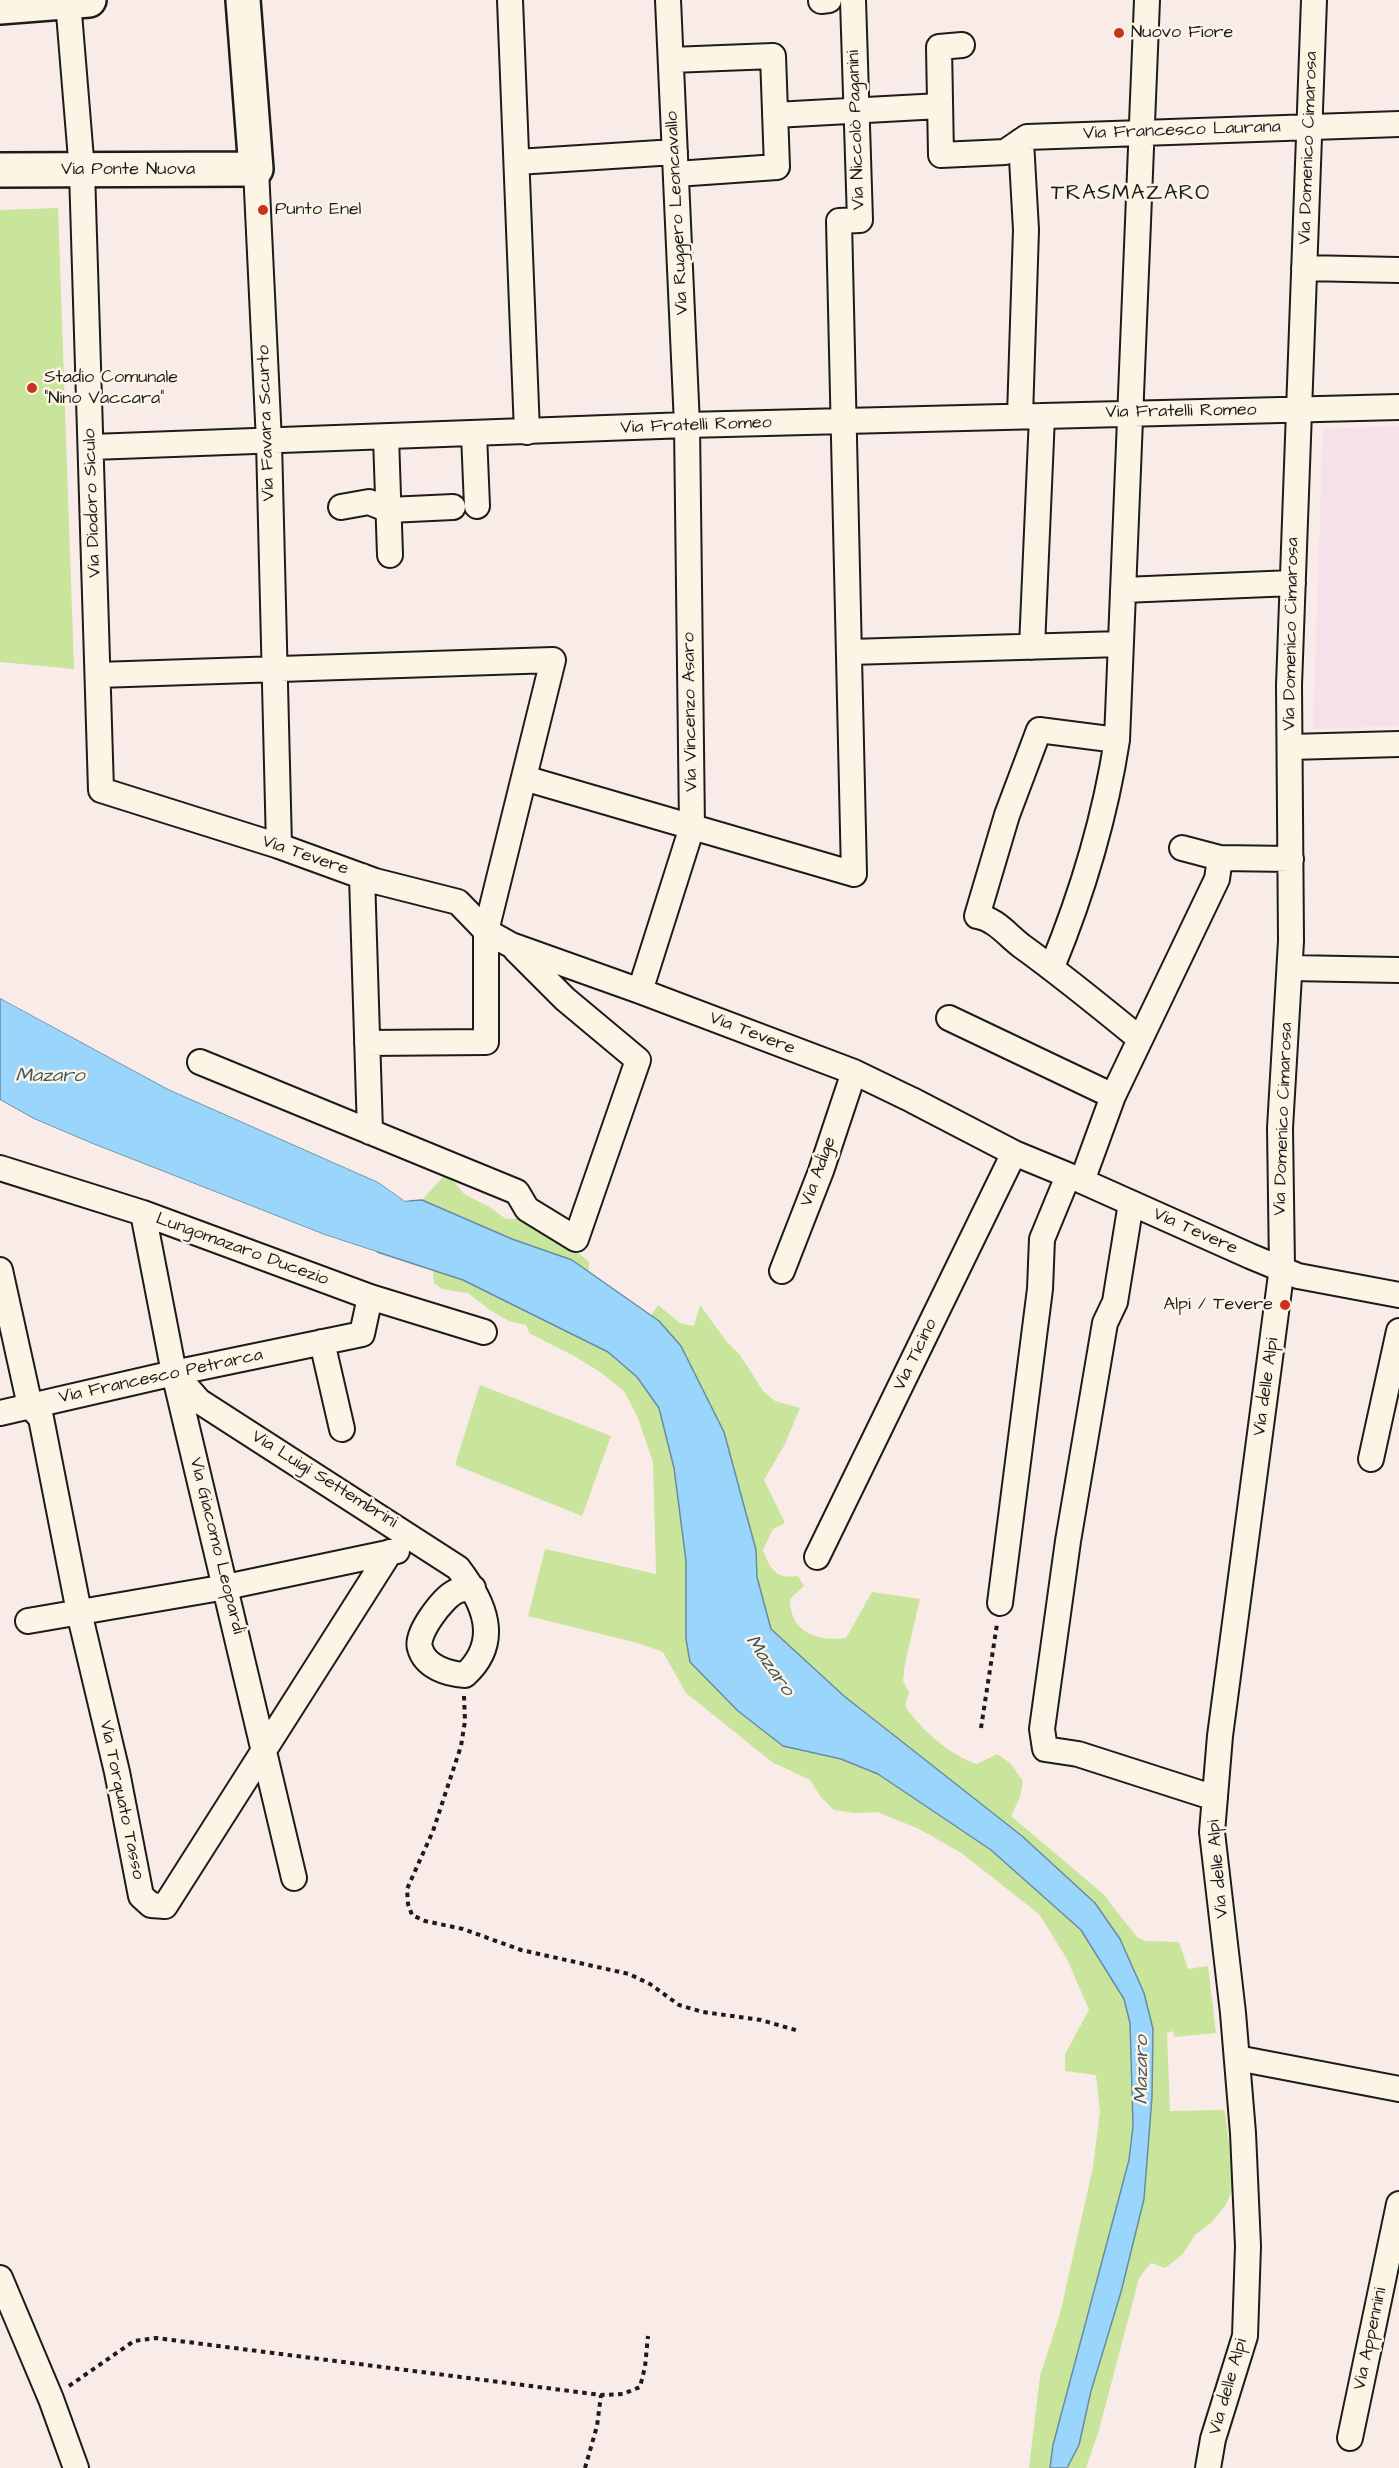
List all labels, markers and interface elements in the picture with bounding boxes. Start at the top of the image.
place label: Nuovo Fiore [1131,22,1233,44]
marker: Nuovo Fiore [1112,26,1126,40]
street label: Via Niccolò Paganini [843,50,871,210]
street label: Via Domenico Cimarosa [1295,51,1323,245]
street label: Via Ruggero Leoncavallo [662,111,694,315]
street label: Via Francesco Laurana [1083,117,1281,145]
street label: Via Ponte Nuova [61,159,195,181]
district label: TRASMAZARO [1051,182,1211,208]
place label: Punto Enel [275,199,361,221]
marker: Punto Enel [256,203,270,217]
street label: Via Favara Scurto [253,345,281,501]
place label: Stadio Comunale "Nino Vaccara" [44,367,178,410]
marker: Stadio Comunale "Nino Vaccara" [25,381,39,395]
street label: Via Fratelli Romeo [1105,400,1257,424]
street label: Via Fratelli Romeo [620,413,772,439]
street label: Via Diodoro Siculo [80,428,106,578]
street label: Via Domenico Cimarosa [1280,537,1304,731]
street label: Via Vincenzo Asaro [679,632,703,792]
street label: Via Tevere [259,831,351,881]
street label: Via Tevere [706,1008,798,1060]
street label: Via Domenico Cimarosa [1270,1022,1298,1216]
water label: Mazaro [15,1065,85,1089]
street label: Via Adige [796,1134,842,1210]
street label: Via Tevere [1149,1204,1241,1260]
street label: Lungomazaro Ducezio [153,1209,331,1291]
place label: Alpi / Tevere [1164,1294,1273,1316]
marker: Alpi / Tevere [1278,1298,1292,1312]
street label: Via Ticino [889,1315,943,1395]
street label: Via delle Alpi [1249,1336,1285,1438]
street label: Via Francesco Petrarca [57,1345,265,1409]
street label: Via Luigi Settembrini [247,1426,401,1534]
street label: Via Giacomo Leopardi [184,1456,248,1636]
water label: Mazaro [739,1631,799,1701]
street label: Via Torquato Tasso [94,1718,148,1882]
street label: Via delle Alpi [1204,1819,1234,1919]
water label: Mazaro [1131,2035,1155,2105]
street label: Via Appennini [1350,2286,1392,2392]
street label: Via delle Alpi [1205,2336,1253,2438]

